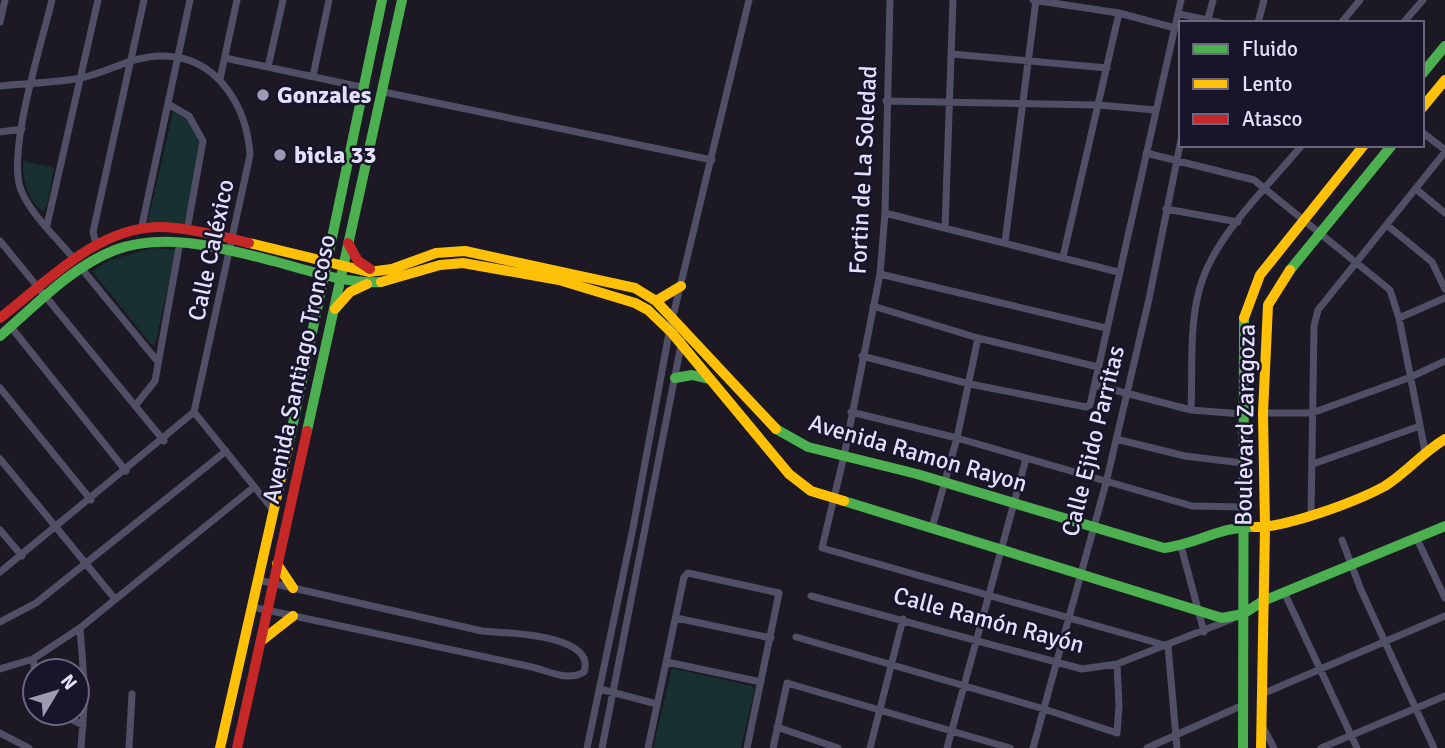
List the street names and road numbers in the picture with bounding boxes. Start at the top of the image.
street label: Fortin de La Soledad [843,65,883,275]
street label: Calle Caléxico [181,176,241,324]
street label: Avenida Santiago Troncoso [256,232,342,506]
street label: Boulevard Zaragoza [1228,324,1262,526]
street label: Calle Ejido Parritas [1055,343,1131,539]
street label: Avenida Ramon Rayon [805,407,1031,499]
street label: Calle Ramón Rayón [890,580,1088,660]

